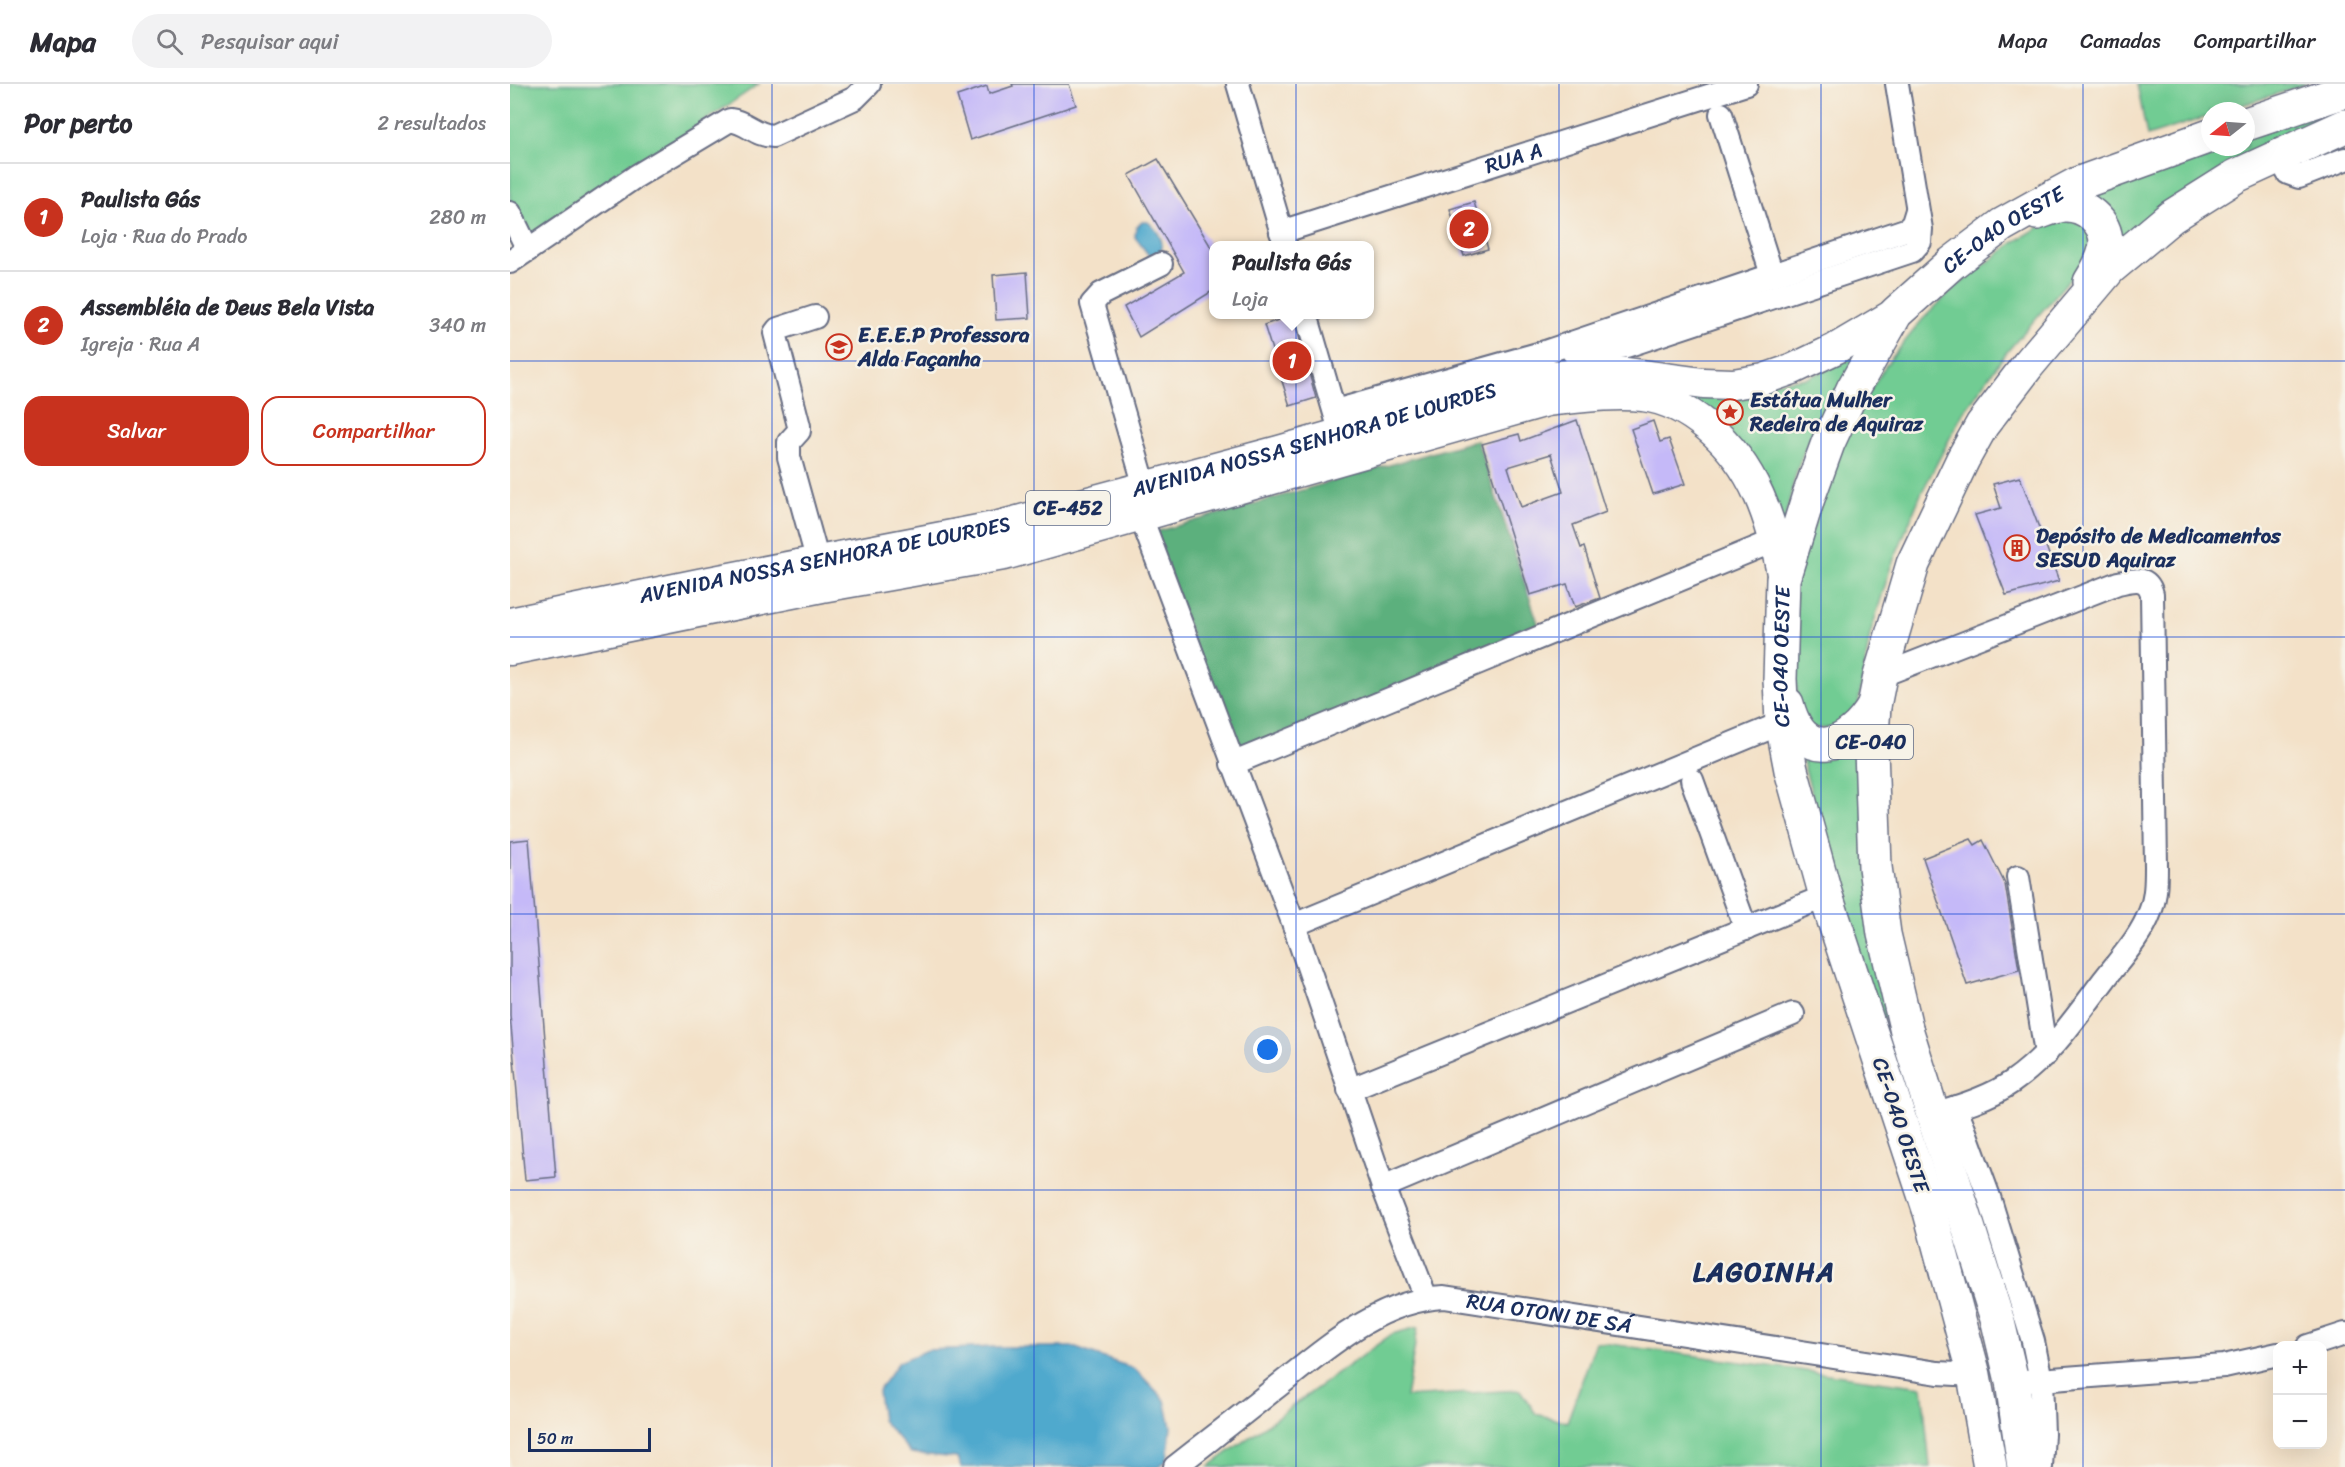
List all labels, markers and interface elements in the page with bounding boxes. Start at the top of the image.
search box [132,14,552,68]
text: Mapa [30,17,96,66]
text: Pesquisar aqui [201,22,339,61]
text: Mapa [1998,22,2047,60]
text: Camadas [2080,22,2161,60]
text: Compartilhar [2194,22,2315,60]
icon: search [153,25,186,58]
text: Por perto [24,100,132,146]
north arrow [2201,102,2255,156]
text: 2 resultados [377,106,486,141]
street label: RUA A [1480,131,1547,185]
street label: CE-040 OESTE [1932,174,2073,283]
text: Paulista Gás [81,180,200,219]
text: 1 [39,200,48,235]
text: 280 m [429,200,486,235]
pin: 2 [1450,206,1488,252]
text: Loja · Rua do Prado [81,219,248,254]
popup [1209,241,1374,319]
text: Paulista Gás [1232,243,1351,282]
text: Loja [1232,282,1268,317]
text: Assembléia de Deus Bela Vista [81,288,374,327]
text: 2 [38,308,49,343]
text: 340 m [429,308,486,343]
place label: E.E.E.P Professora Alda Façanha [857,316,1030,378]
text: Igreja · Rua A [81,327,200,362]
school or university icon: E.E.E.P Professora Alda Façanha [824,332,854,362]
pin: 1 [1272,338,1312,384]
street label: AVENIDA NOSSA SENHORA DE LOURDES [1126,371,1501,509]
place label: Estátua Mulher Redeira de Aquiraz [1749,381,1924,443]
button: Salvar [24,396,249,466]
button: Compartilhar [261,396,486,466]
place icon: Estátua Mulher Redeira de Aquiraz [1715,397,1745,427]
road number: CE-452 [1026,491,1110,525]
street label: AVENIDA NOSSA SENHORA DE LOURDES [635,505,1015,615]
place label: Depósito de Medicamentos SESUD Aquiraz [2035,517,2282,579]
building icon: Depósito de Medicamentos SESUD Aquiraz [2002,533,2032,563]
street label: CE-040 OESTE [1761,584,1802,728]
road number: CE-040 [1829,725,1913,759]
your location [1253,1035,1282,1064]
street label: CE-040 OESTE [1861,1052,1941,1199]
district label: LAGOINHA [1693,1248,1835,1296]
street label: RUA OTONI DE SÁ [1464,1282,1636,1345]
map controls [2273,1341,2327,1449]
button: + [2273,1341,2327,1395]
button: − [2273,1395,2327,1449]
text: 50 m [537,1424,573,1453]
scale bar [528,1425,651,1452]

